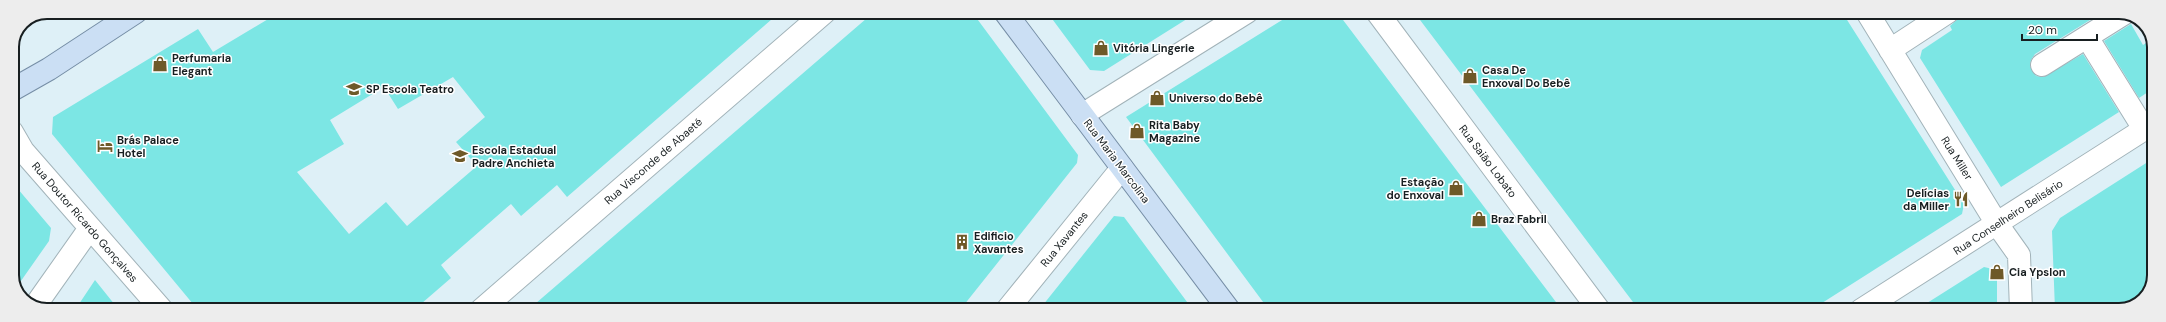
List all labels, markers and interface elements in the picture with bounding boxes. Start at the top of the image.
scale bar [2022,16,2097,42]
text: 20 m [2028,22,2057,38]
shop icon: Vitória Lingerie [1092,39,1110,57]
place label: Vitória Lingerie [1113,41,1195,55]
place label: Perfumaria Elegant [172,51,231,78]
shop icon: Perfumaria Elegant [151,55,169,73]
place label: Casa De Enxoval Do Bebê [1482,63,1570,90]
shop icon: Casa De Enxoval Do Bebê [1461,67,1479,85]
school or university icon: SP Escola Teatro [345,80,363,98]
place label: SP Escola Teatro [366,82,454,96]
shop icon: Universo do Bebê [1148,89,1166,107]
place label: Universo do Bebê [1169,91,1263,105]
street label: Rua Visconde de Abaeté [601,115,705,207]
street label: Rua Maria Marcolina [1081,116,1153,206]
place label: Rita Baby Magazine [1149,118,1200,145]
shop icon: Rita Baby Magazine [1128,122,1146,140]
street label: Rua Saião Lobato [1456,122,1520,200]
place label: Brás Palace Hotel [117,133,179,160]
street label: Rua Miller [1938,134,1976,182]
hotel icon: Brás Palace Hotel [96,137,114,155]
place label: Escola Estadual Padre Anchieta [472,143,556,170]
school or university icon: Escola Estadual Padre Anchieta [451,147,469,165]
street label: Rua Doutor Ricardo Gonçalves [29,159,141,285]
place label: Estação do Enxoval [1387,175,1444,202]
street label: Rua Conselheiro Belisário [1951,176,2065,258]
shop icon: Estação do Enxoval [1447,179,1465,197]
place label: Delícias da Miller [1903,186,1949,213]
restaurant icon: Delícias da Miller [1952,190,1970,208]
street label: Rua Xavantes [1037,208,1091,270]
shop icon: Braz Fabril [1470,210,1488,228]
place label: Braz Fabril [1491,212,1547,226]
place label: Edificio Xavantes [974,229,1024,256]
building icon: Edificio Xavantes [953,233,971,251]
shop icon: Cia Ypslon [1988,263,2006,281]
place label: Cia Ypslon [2009,265,2066,279]

